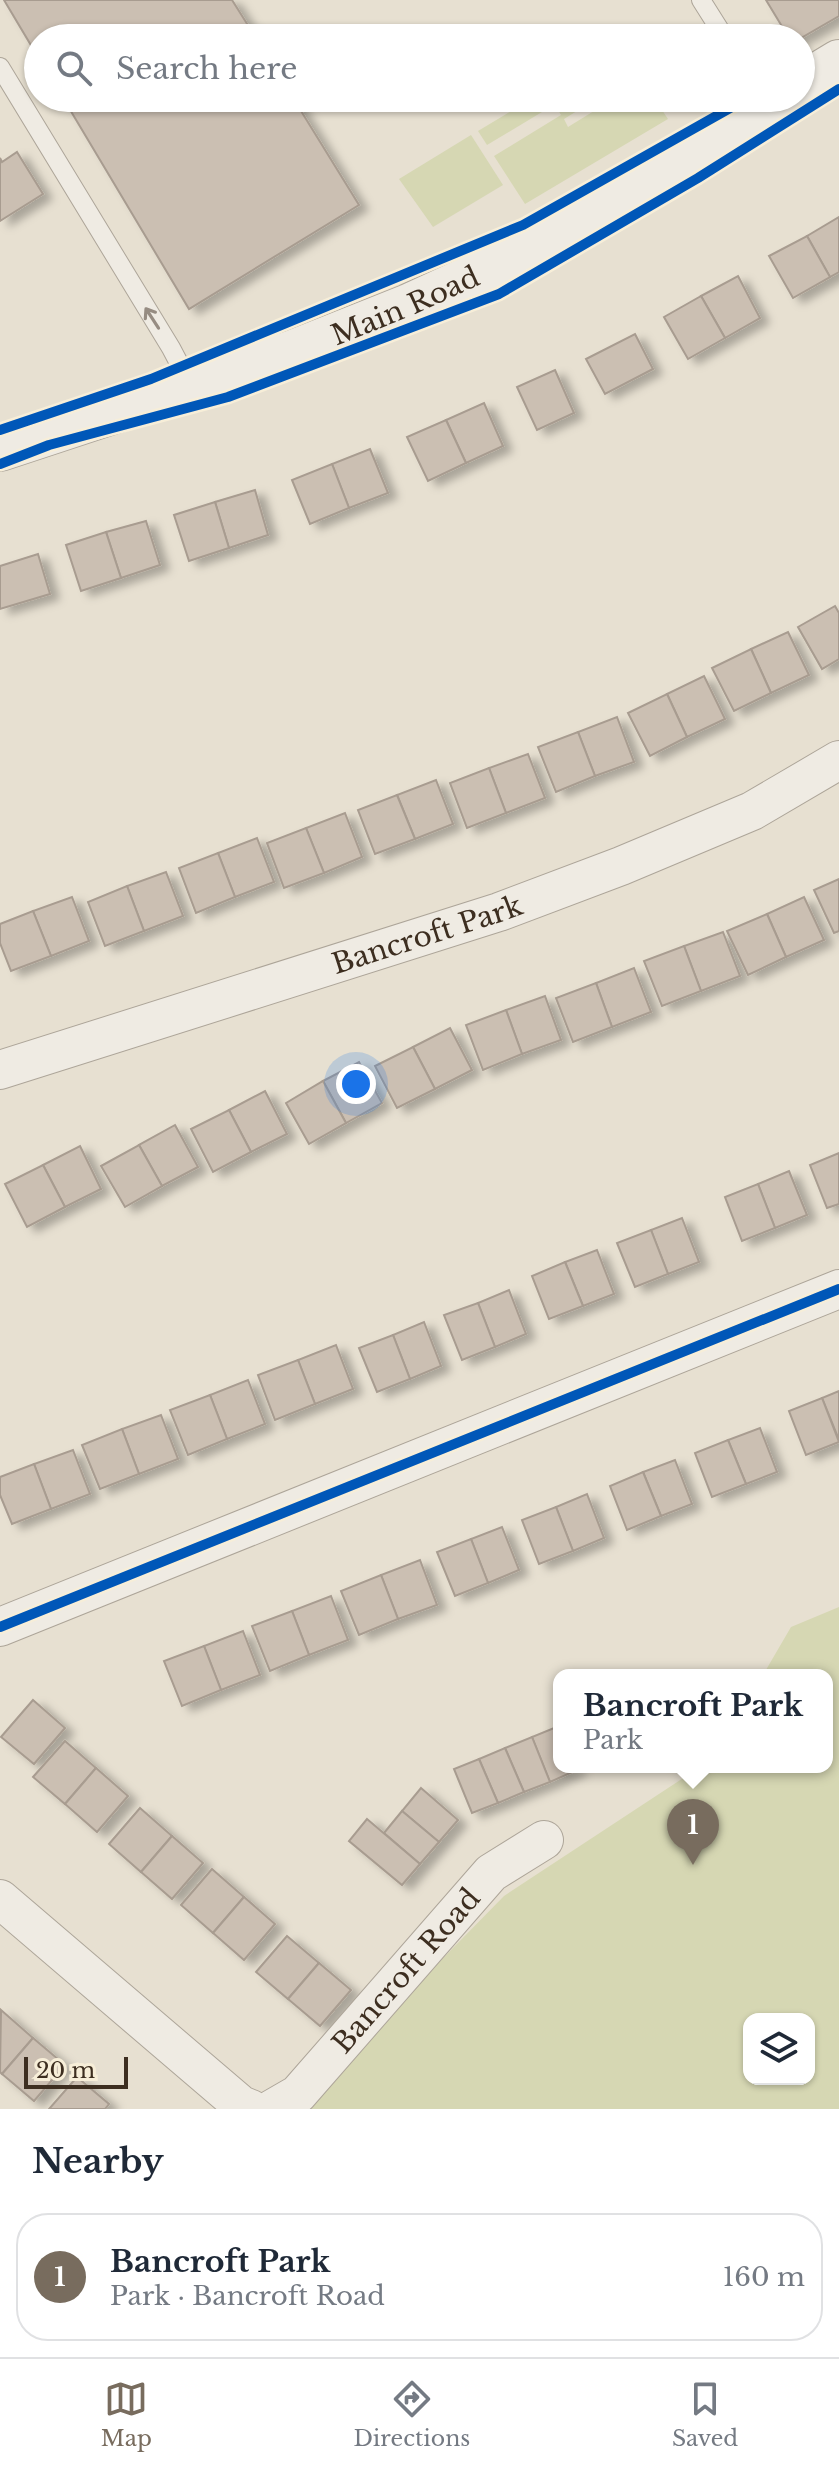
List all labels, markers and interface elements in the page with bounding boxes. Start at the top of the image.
search box [24,24,815,112]
icon: search [52,46,96,90]
text: Search here [116,50,297,87]
street label: Main Road [326,259,485,353]
one-way arrow [144,308,160,330]
street label: Bancroft Park [327,887,528,981]
your location [336,1064,376,1104]
popup [553,1669,833,1773]
text: Bancroft Park [583,1687,803,1724]
text: Park [583,1724,643,1756]
pin: 1 [667,1799,719,1865]
street label: Bancroft Road [324,1881,487,2060]
map controls [743,2013,815,2085]
button: layers [743,2013,815,2085]
scale bar [24,2053,128,2089]
text: 20 m [36,2057,95,2084]
text: Nearby [32,2140,164,2182]
text: Bancroft Park [110,2243,330,2280]
text: 1 [54,2261,66,2293]
text: 160 m [723,2261,805,2293]
text: Park · Bancroft Road [110,2280,385,2312]
tab: Map [101,2377,152,2452]
tab: Directions [353,2377,470,2452]
tab: Saved [672,2377,738,2452]

